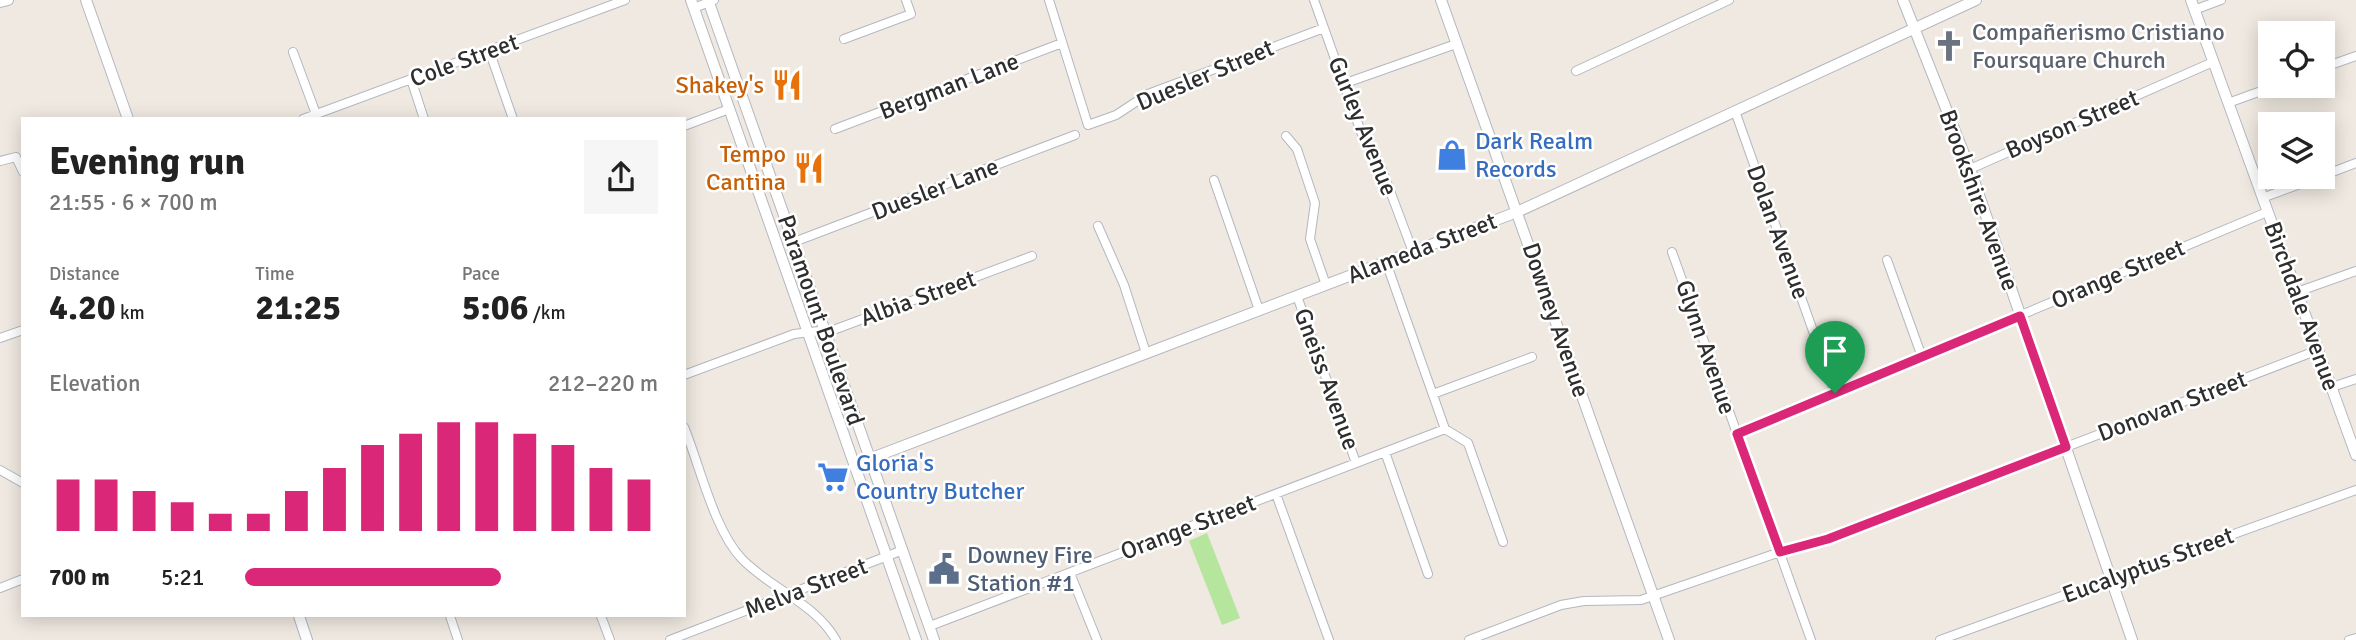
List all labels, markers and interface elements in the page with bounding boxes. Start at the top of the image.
place label: Compañerismo Cristiano Foursquare Church [1972,17,2225,75]
map controls [2258,21,2335,189]
button: locate [2258,21,2335,98]
street label: Cole Street [406,27,522,93]
church icon: Compañerismo Cristiano Foursquare Church [1932,29,1966,63]
street label: Duesler Street [1132,33,1278,117]
street label: Bergman Lane [875,46,1023,126]
street label: Gurley Avenue [1321,52,1405,200]
restaurant icon: Shakey's [770,68,804,102]
place label: Shakey's [676,70,764,100]
street label: Boyson Street [2001,83,2143,165]
street label: Brookshire Avenue [1932,105,2026,295]
button: layers [2258,112,2335,189]
place label: Dark Realm Records [1475,126,1593,184]
text: Evening run [49,138,245,185]
shop icon: Dark Realm Records [1435,138,1469,172]
place label: Tempo Cantina [706,139,786,197]
button: share [584,140,658,214]
restaurant icon: Tempo Cantina [792,151,826,185]
street label: Duesler Lane [867,151,1003,227]
street label: Dolan Avenue [1740,161,1816,303]
text: 21:55 · 6 × 700 m [49,188,218,217]
street label: Alameda Street [1343,206,1501,290]
street label: Paramount Boulevard [771,211,871,429]
street label: Birchdale Avenue [2257,217,2347,395]
street label: Orange Street [2047,232,2189,316]
street label: Downey Avenue [1516,239,1596,401]
text: Distance [49,262,120,286]
text: Time [255,262,294,286]
text: Pace [462,262,500,286]
street label: Albia Street [856,263,980,333]
street label: Glynn Avenue [1669,276,1743,418]
text: 4.20 [49,286,116,329]
text: 21:25 [255,286,341,329]
text: 5:06 [462,286,529,329]
text: km [116,301,145,325]
text: /km [529,301,566,325]
street label: Gneiss Avenue [1288,304,1366,454]
pin [1805,321,1865,393]
icon: arrive [1816,332,1854,370]
street label: Donovan Street [2093,364,2251,448]
text: Elevation [49,369,141,398]
text: 212–220 m [548,369,658,398]
place label: Gloria's Country Butcher [856,448,1025,506]
supermarket icon: Gloria's Country Butcher [816,460,850,494]
street label: Orange Street [1116,488,1260,566]
street label: Eucalyptus Street [2058,520,2238,610]
place label: Downey Fire Station #1 [967,540,1093,598]
street label: Melva Street [740,551,872,625]
public building icon: Downey Fire Station #1 [927,552,961,586]
text: 700 m [49,563,110,592]
text: 5:21 [161,563,204,592]

